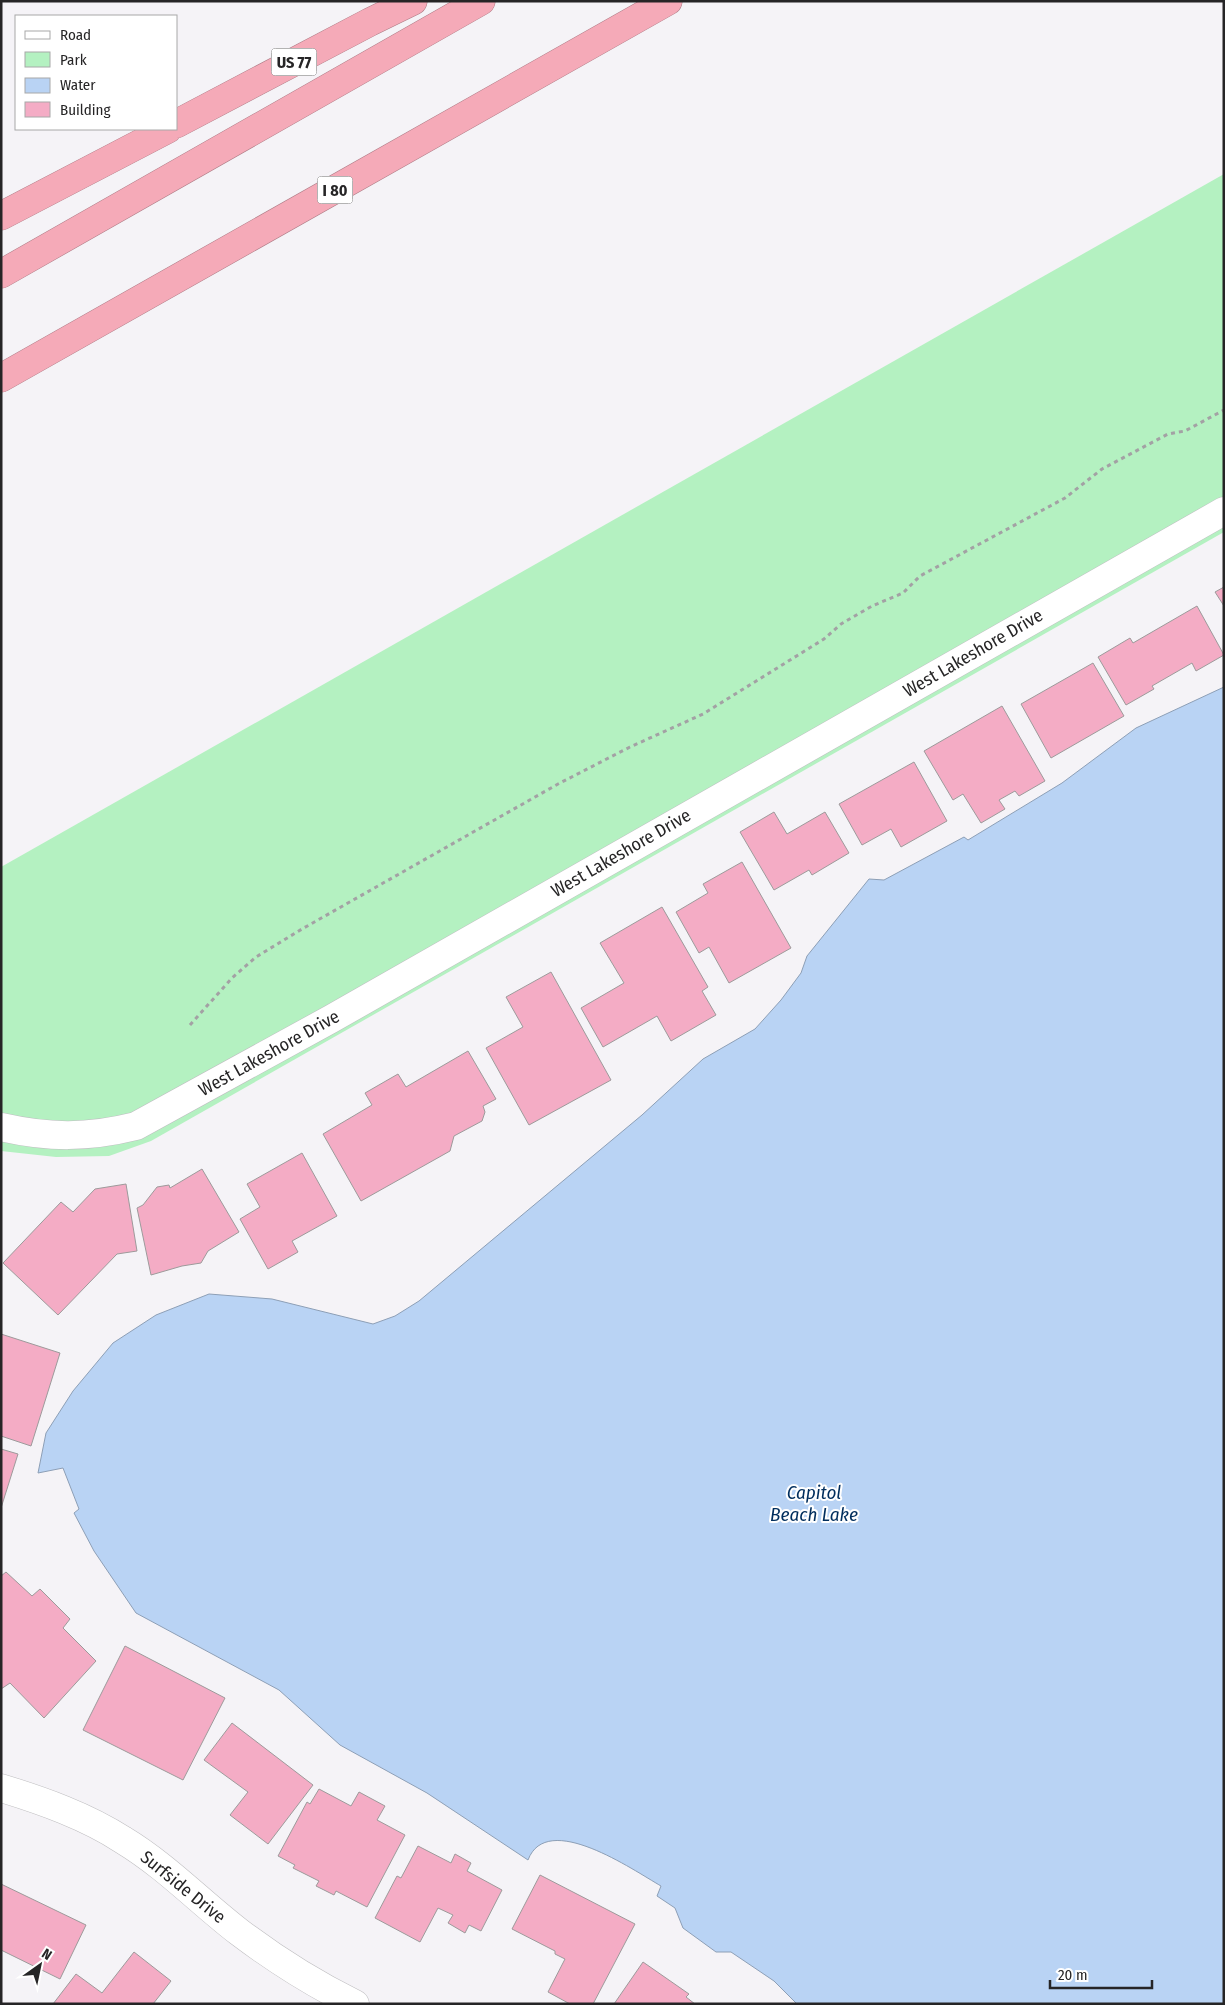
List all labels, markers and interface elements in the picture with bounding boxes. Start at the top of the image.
legend [15,15,178,130]
text: Road [60,26,91,44]
road number: US 77 [272,48,316,76]
text: Park [60,51,87,69]
text: Water [60,76,96,94]
text: Building [60,101,111,119]
road number: I 80 [318,176,352,204]
street label: West Lakeshore Drive [899,604,1047,702]
street label: West Lakeshore Drive [547,804,695,902]
street label: West Lakeshore Drive [195,1005,343,1101]
water label: Capitol Beach Lake [770,1481,858,1526]
street label: Surfside Drive [136,1846,230,1928]
north arrow [15,1940,65,1990]
text: N [39,1945,55,1964]
scale bar [1050,1958,1152,1990]
text: 20 m [1058,1966,1088,1984]

